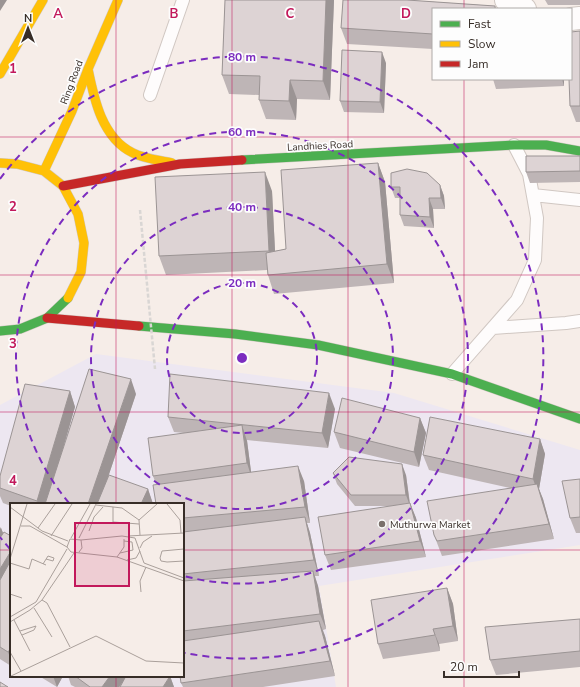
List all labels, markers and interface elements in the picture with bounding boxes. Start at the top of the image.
text: A [53,5,63,23]
text: B [170,5,179,23]
text: C [286,5,295,23]
text: D [401,5,411,23]
north arrow [8,8,48,48]
legend [432,8,572,80]
text: N [24,11,32,26]
text: Fast [468,16,491,32]
text: Slow [468,36,496,52]
text: 80 m [228,49,256,65]
text: Jam [467,56,489,72]
street label: Ring Road [57,58,87,107]
text: 1 [9,60,17,78]
text: 60 m [228,124,256,140]
street label: Landhies Road [287,137,354,155]
text: 2 [9,198,17,216]
text: 40 m [228,199,256,215]
text: 20 m [228,275,256,291]
text: 3 [9,335,17,353]
centre of rings [235,351,249,365]
text: 4 [9,472,17,490]
inset map [10,503,184,677]
place label: Muthurwa Market [390,518,471,532]
marker: Muthurwa Market [377,519,387,529]
scale bar [444,653,519,679]
text: 20 m [450,659,478,675]

